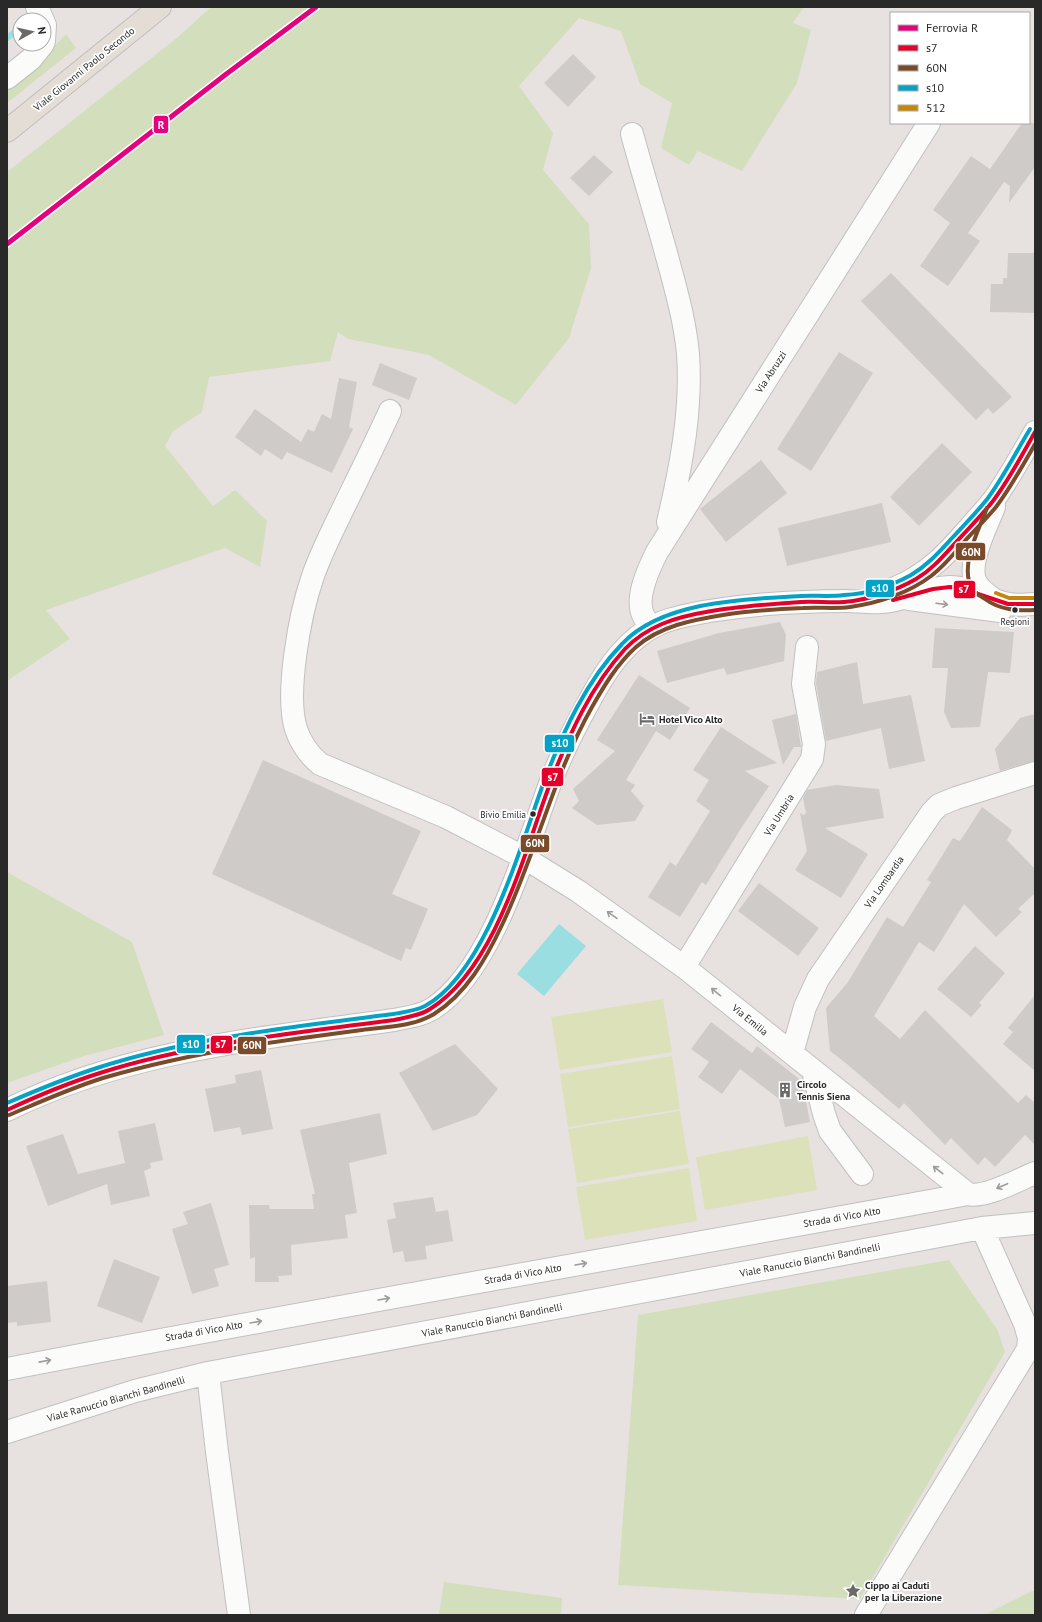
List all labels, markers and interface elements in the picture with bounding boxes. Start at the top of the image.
north arrow [12,12,52,52]
legend [890,12,1030,124]
text: Ferrovia R [926,20,978,35]
street label: Viale Giovanni Paolo Secondo [30,24,137,115]
text: N [34,26,49,35]
text: s7 [926,40,938,55]
text: 60N [926,60,947,75]
text: s10 [926,80,945,95]
text: 512 [926,100,946,115]
line badge: R [153,115,169,134]
text: R [158,118,165,132]
street label: Via Abruzzi [752,349,789,396]
line badge: 60N [955,542,986,561]
text: 60N [961,545,981,559]
line badge: s10 [865,579,895,598]
line badge: s7 [953,580,976,599]
text: s10 [871,581,889,595]
text: s7 [959,582,969,596]
one-way arrow [935,600,948,608]
marker: Regioni [1010,605,1020,615]
place label: Regioni [1001,616,1029,627]
hotel icon: Hotel Vico Alto [638,710,656,728]
place label: Hotel Vico Alto [659,713,723,726]
line badge: s10 [544,734,575,753]
text: s10 [551,736,569,750]
line badge: s7 [541,767,564,787]
text: s7 [548,770,558,784]
street label: Via Umbria [760,792,797,839]
place label: Bivio Emilia [480,809,526,820]
marker: Bivio Emilia [528,809,538,819]
line badge: 60N [520,834,550,853]
text: 60N [525,836,545,850]
street label: Via Lombardia [861,853,907,911]
one-way arrow [607,911,618,919]
one-way arrow [711,988,722,997]
street label: Via Emilia [729,1001,771,1039]
line badge: s10 [176,1034,206,1054]
line badge: s7 [210,1035,233,1054]
line badge: 60N [237,1036,267,1055]
text: s10 [182,1037,200,1051]
text: s7 [216,1037,226,1051]
text: 60N [242,1038,262,1052]
place label: Circolo Tennis Siena [797,1078,850,1103]
building icon: Circolo Tennis Siena [776,1081,794,1099]
one-way arrow [932,1166,943,1175]
one-way arrow [997,1183,1009,1191]
street label: Strada di Vico Alto [802,1204,882,1230]
street label: Viale Ranuccio Bianchi Bandinelli [738,1240,881,1280]
one-way arrow [574,1260,587,1268]
street label: Strada di Vico Alto [483,1261,563,1287]
one-way arrow [377,1294,390,1302]
street label: Viale Ranuccio Bianchi Bandinelli [420,1300,563,1340]
street label: Strada di Vico Alto [164,1318,244,1344]
one-way arrow [249,1318,262,1326]
one-way arrow [38,1357,51,1365]
street label: Viale Ranuccio Bianchi Bandinelli [45,1373,186,1425]
place label: Cippo ai Caduti per la Liberazione [865,1579,942,1604]
place icon: Cippo ai Caduti per la Liberazione [844,1582,862,1600]

